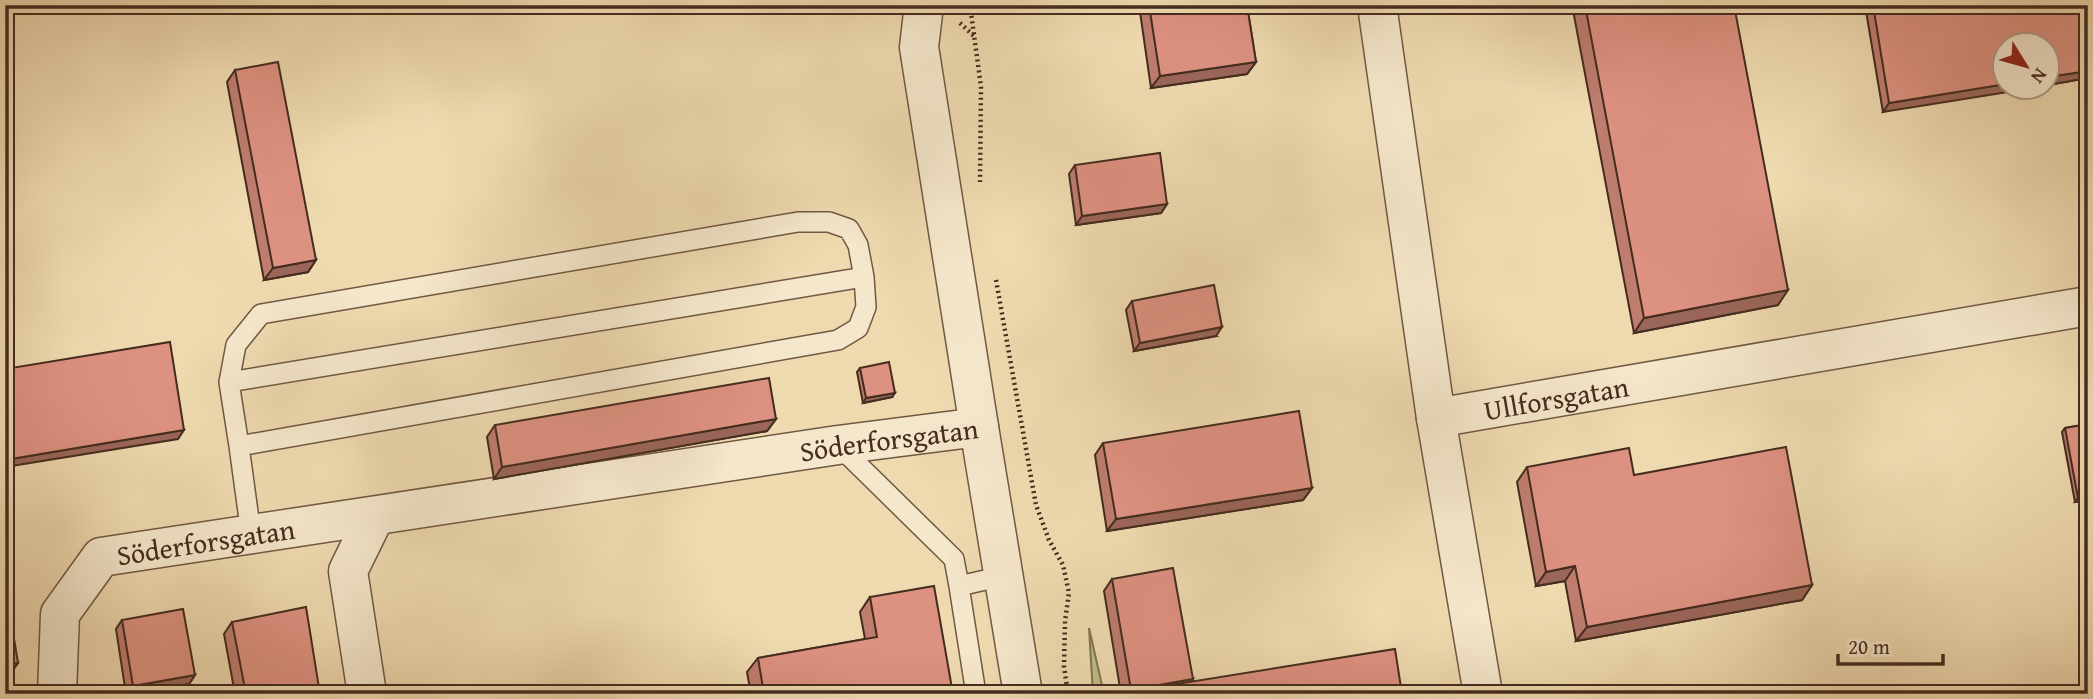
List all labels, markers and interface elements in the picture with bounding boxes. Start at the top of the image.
north arrow [1992,32,2062,102]
text: N [2024,63,2055,90]
street label: Ullforsgatan [1481,365,1632,430]
street label: Söderforsgatan [797,407,981,471]
street label: Söderforsgatan [114,507,298,575]
scale bar [1838,622,1942,666]
text: 20 m [1848,631,1890,662]

